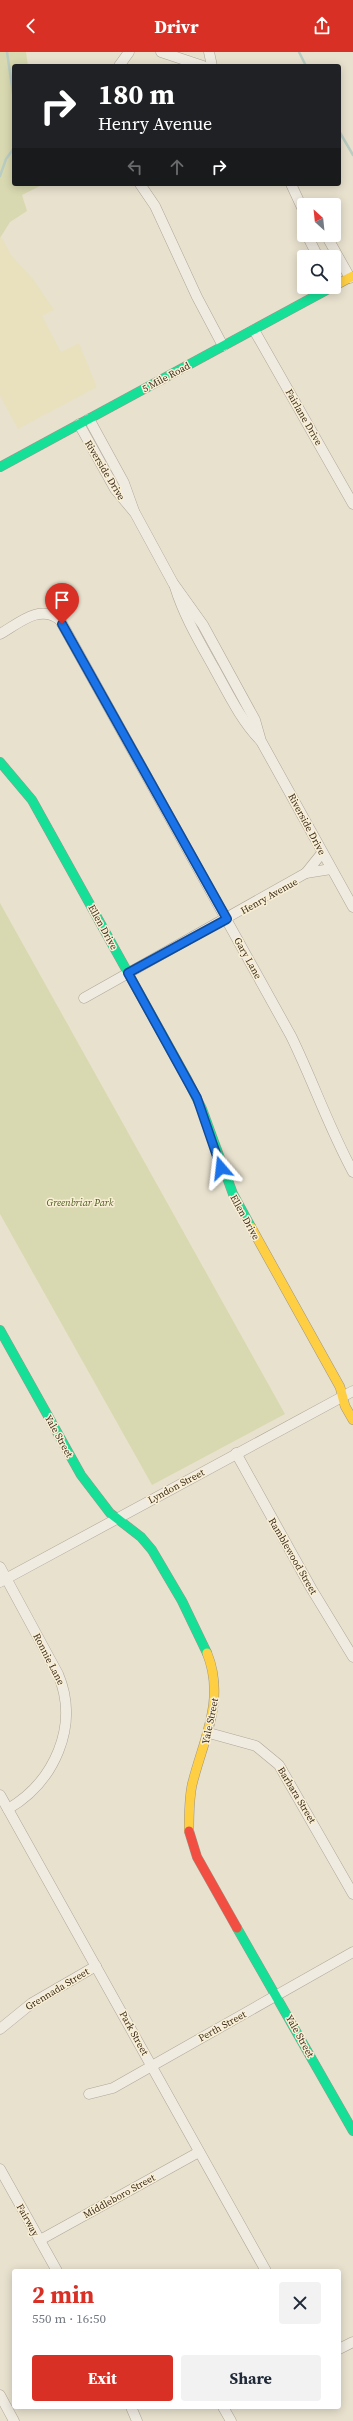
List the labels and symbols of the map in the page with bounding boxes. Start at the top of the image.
north arrow [297,198,341,242]
street label: 5 Mile Road [140,359,192,395]
street label: Fairlane Drive [283,386,325,448]
street label: Riverside Drive [82,438,128,502]
pin [45,583,79,624]
street label: Riverside Drive [285,791,329,857]
street label: Henry Avenue [238,875,300,917]
street label: Ellen Drive [85,902,121,952]
street label: Gary Lane [231,935,265,981]
position arrow [200,1147,242,1189]
street label: Ellen Drive [227,1192,263,1242]
park label: Greenbriar Park [47,1196,114,1209]
street label: Yale Street [42,1412,76,1460]
street label: Lyndon Street [145,1465,207,1506]
street label: Ramblewood Street [266,1515,321,1597]
street label: Ronnie Lane [30,1631,68,1687]
street label: Yale Street [199,1696,221,1745]
street label: Barbara Street [275,1764,319,1826]
street label: Grennada Street [23,1964,92,2013]
street label: Perth Street [196,2007,249,2044]
street label: Park Street [117,2009,152,2058]
street label: Yale Street [283,2012,317,2060]
street label: Middleboro Street [81,2170,158,2221]
street label: Fairway [14,2201,43,2239]

